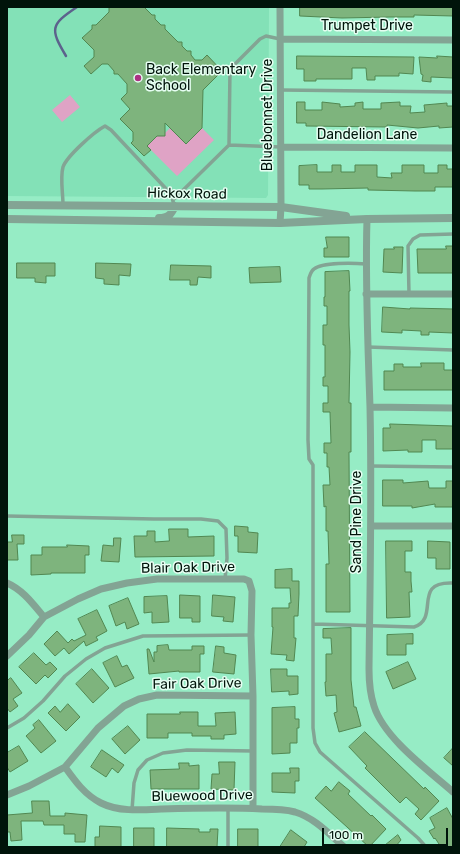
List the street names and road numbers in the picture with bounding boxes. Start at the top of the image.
street label: Trumpet Drive [321,18,413,34]
street label: Bluebonnet Drive [260,59,276,171]
street label: Dandelion Lane [317,127,417,143]
street label: Hickox Road [147,185,227,203]
street label: Sand Pine Drive [349,471,365,573]
street label: Blair Oak Drive [141,559,235,577]
street label: Fair Oak Drive [152,675,242,693]
street label: Bluewood Drive [151,787,253,805]

